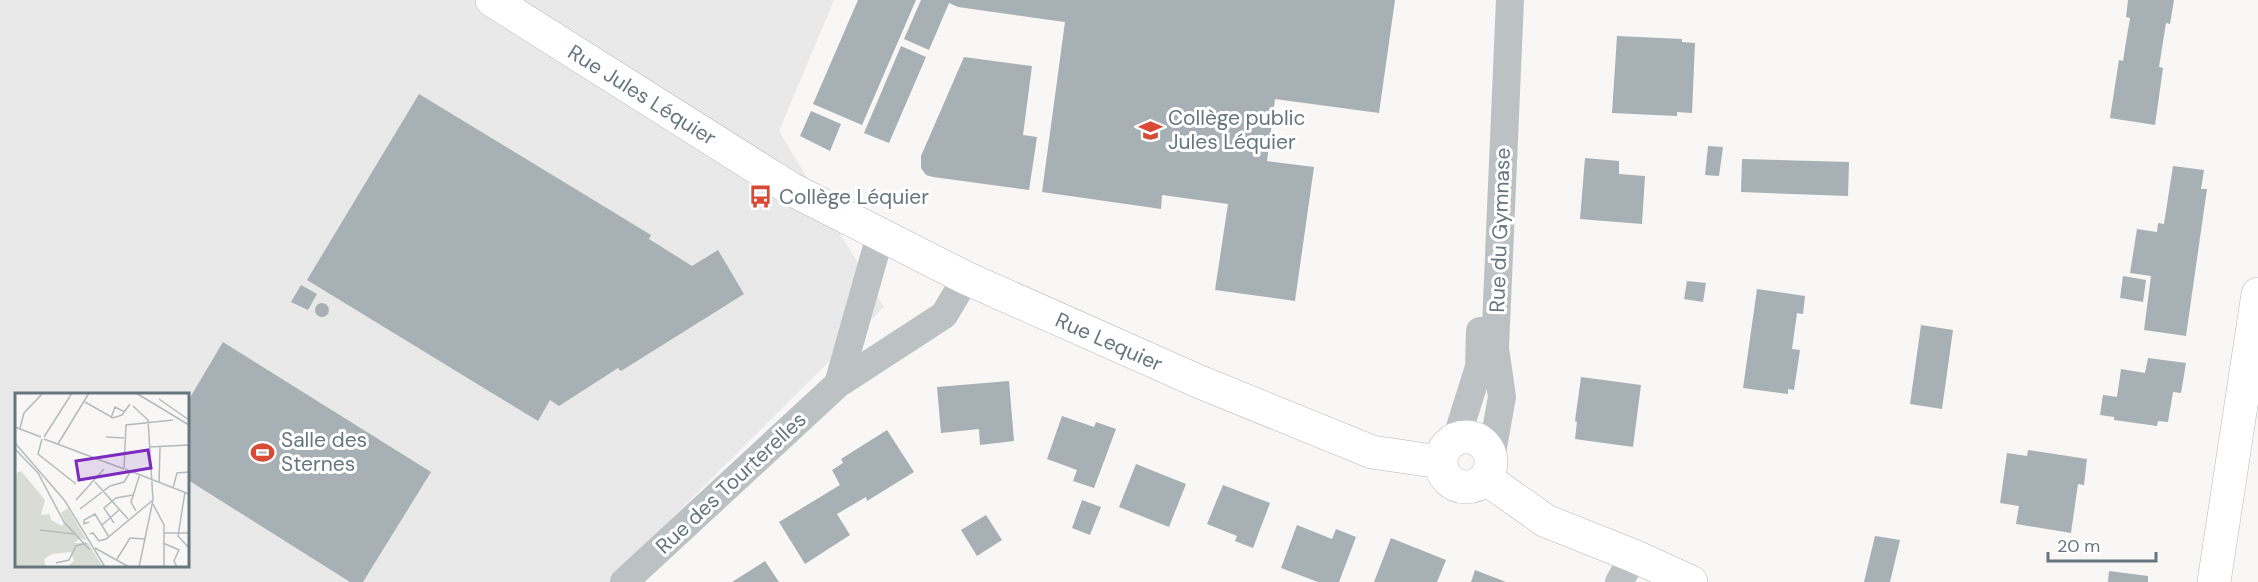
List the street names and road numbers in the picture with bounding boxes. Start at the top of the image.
street label: Rue Jules Léquier [563,38,722,152]
street label: Rue du Gymnase [1483,147,1517,313]
street label: Rue Lequier [1051,306,1167,378]
street label: Rue des Tourterelles [650,406,812,560]

